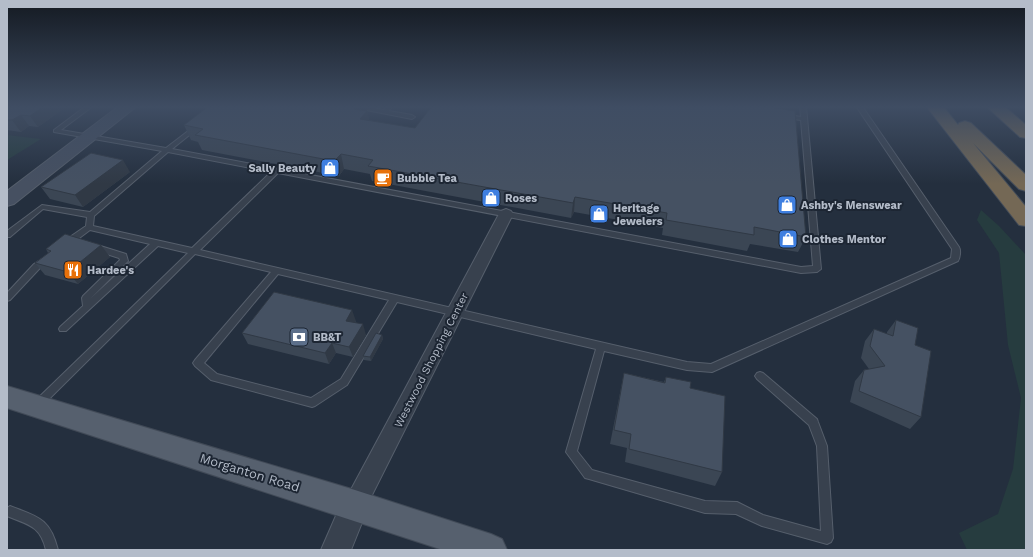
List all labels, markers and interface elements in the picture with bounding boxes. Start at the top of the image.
shop icon: Sally Beauty [319,157,341,179]
place label: Sally Beauty [248,162,317,175]
cafe icon: Bubble Tea [372,167,394,189]
place label: Bubble Tea [397,172,458,185]
shop icon: Roses [480,187,502,209]
place label: Roses [505,192,537,205]
shop icon: Ashby's Menswear [776,194,798,216]
place label: Ashby's Menswear [801,199,902,212]
place label: Heritage Jewelers [613,202,663,228]
shop icon: Heritage Jewelers [588,203,610,225]
shop icon: Clothes Mentor [777,228,799,250]
place label: Clothes Mentor [802,233,886,246]
restaurant icon: Hardee's [62,259,84,281]
place label: Hardee's [87,264,134,277]
street label: Westwood Shopping Center [392,290,471,430]
bank icon: BB&T [288,326,310,348]
place label: BB&T [313,331,342,344]
street label: Morganton Road [198,450,302,495]

